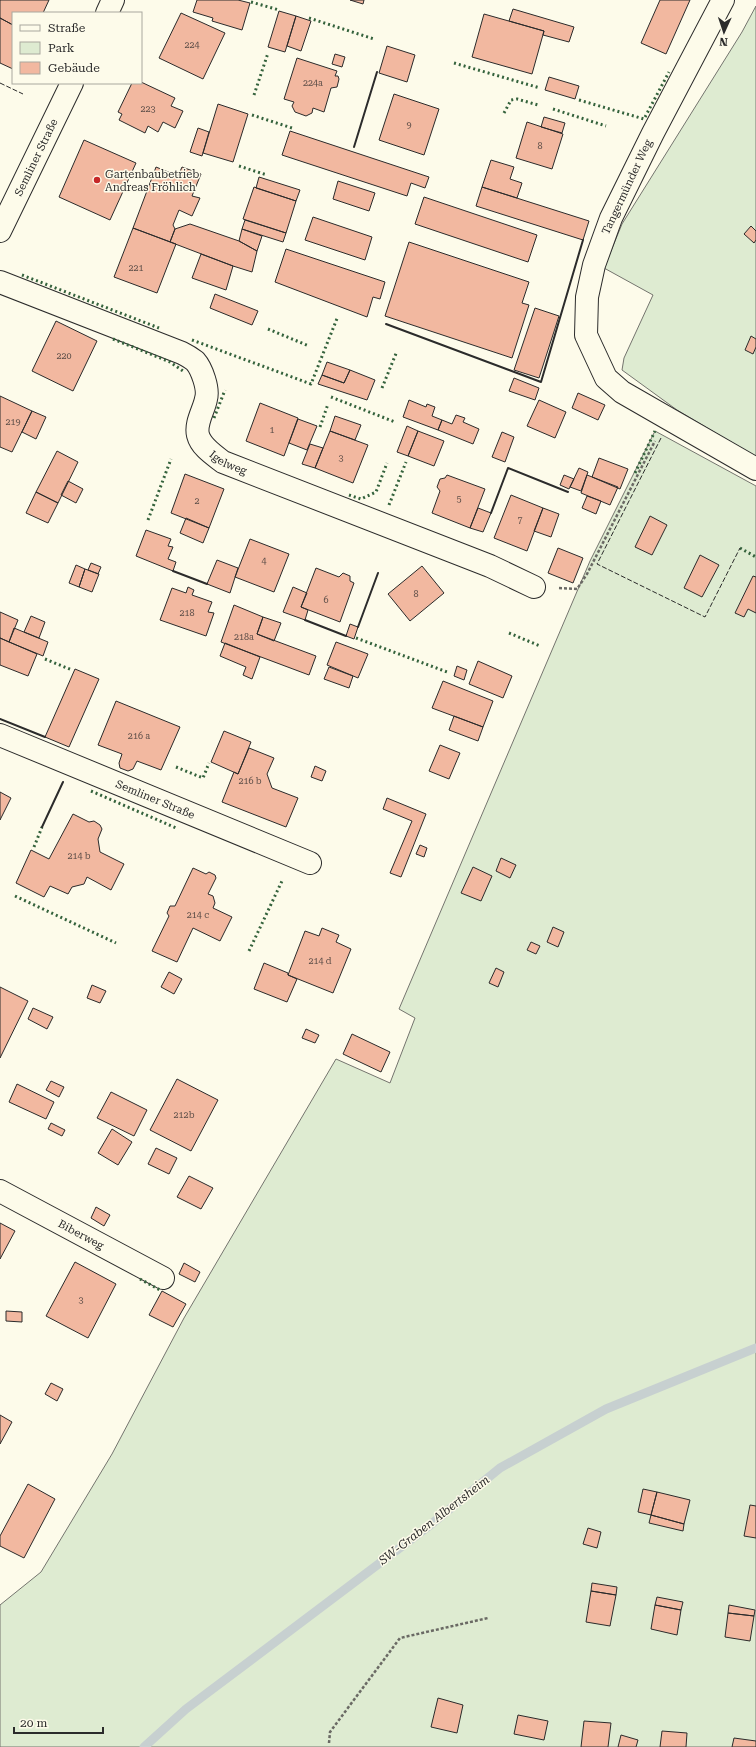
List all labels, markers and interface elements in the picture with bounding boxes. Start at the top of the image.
legend [12,12,142,84]
north arrow [704,12,744,52]
text: Straße [48,21,86,35]
text: N [718,35,728,48]
house number: 224 [184,40,200,50]
text: Park [48,41,75,55]
text: Gebäude [48,61,100,75]
house number: 224a [303,78,323,88]
house number: 223 [140,104,156,114]
street label: Semliner Straße [12,116,60,198]
house number: 9 [406,120,412,130]
street label: Tangermünder Weg [599,137,655,237]
house number: 8 [537,141,543,151]
place label: Gartenbaubetrieb Andreas Fröhlich [105,168,199,194]
marker: Gartenbaubetrieb Andreas Fröhlich [92,175,102,185]
house number: 221 [128,263,144,273]
house number: 220 [56,351,72,361]
house number: 219 [5,417,21,427]
house number: 1 [269,425,275,435]
street label: Igelweg [207,448,250,477]
house number: 3 [338,453,344,463]
house number: 5 [456,494,462,504]
house number: 2 [194,496,200,506]
house number: 7 [517,515,523,525]
house number: 4 [261,556,267,566]
house number: 8 [413,589,419,599]
house number: 6 [323,595,329,605]
house number: 218 [179,608,195,618]
house number: 218a [234,632,254,642]
house number: 216 a [128,731,150,741]
house number: 216 b [238,776,262,786]
street label: Semliner Straße [114,777,197,821]
house number: 214 b [67,851,91,861]
house number: 214 c [187,910,209,920]
house number: 214 d [308,956,332,966]
house number: 212b [174,1110,195,1120]
street label: Biberweg [56,1217,107,1252]
house number: 3 [78,1295,84,1305]
water label: SW-Graben Albertsheim [375,1472,492,1568]
scale bar [14,1709,103,1735]
text: 20 m [20,1716,47,1730]

